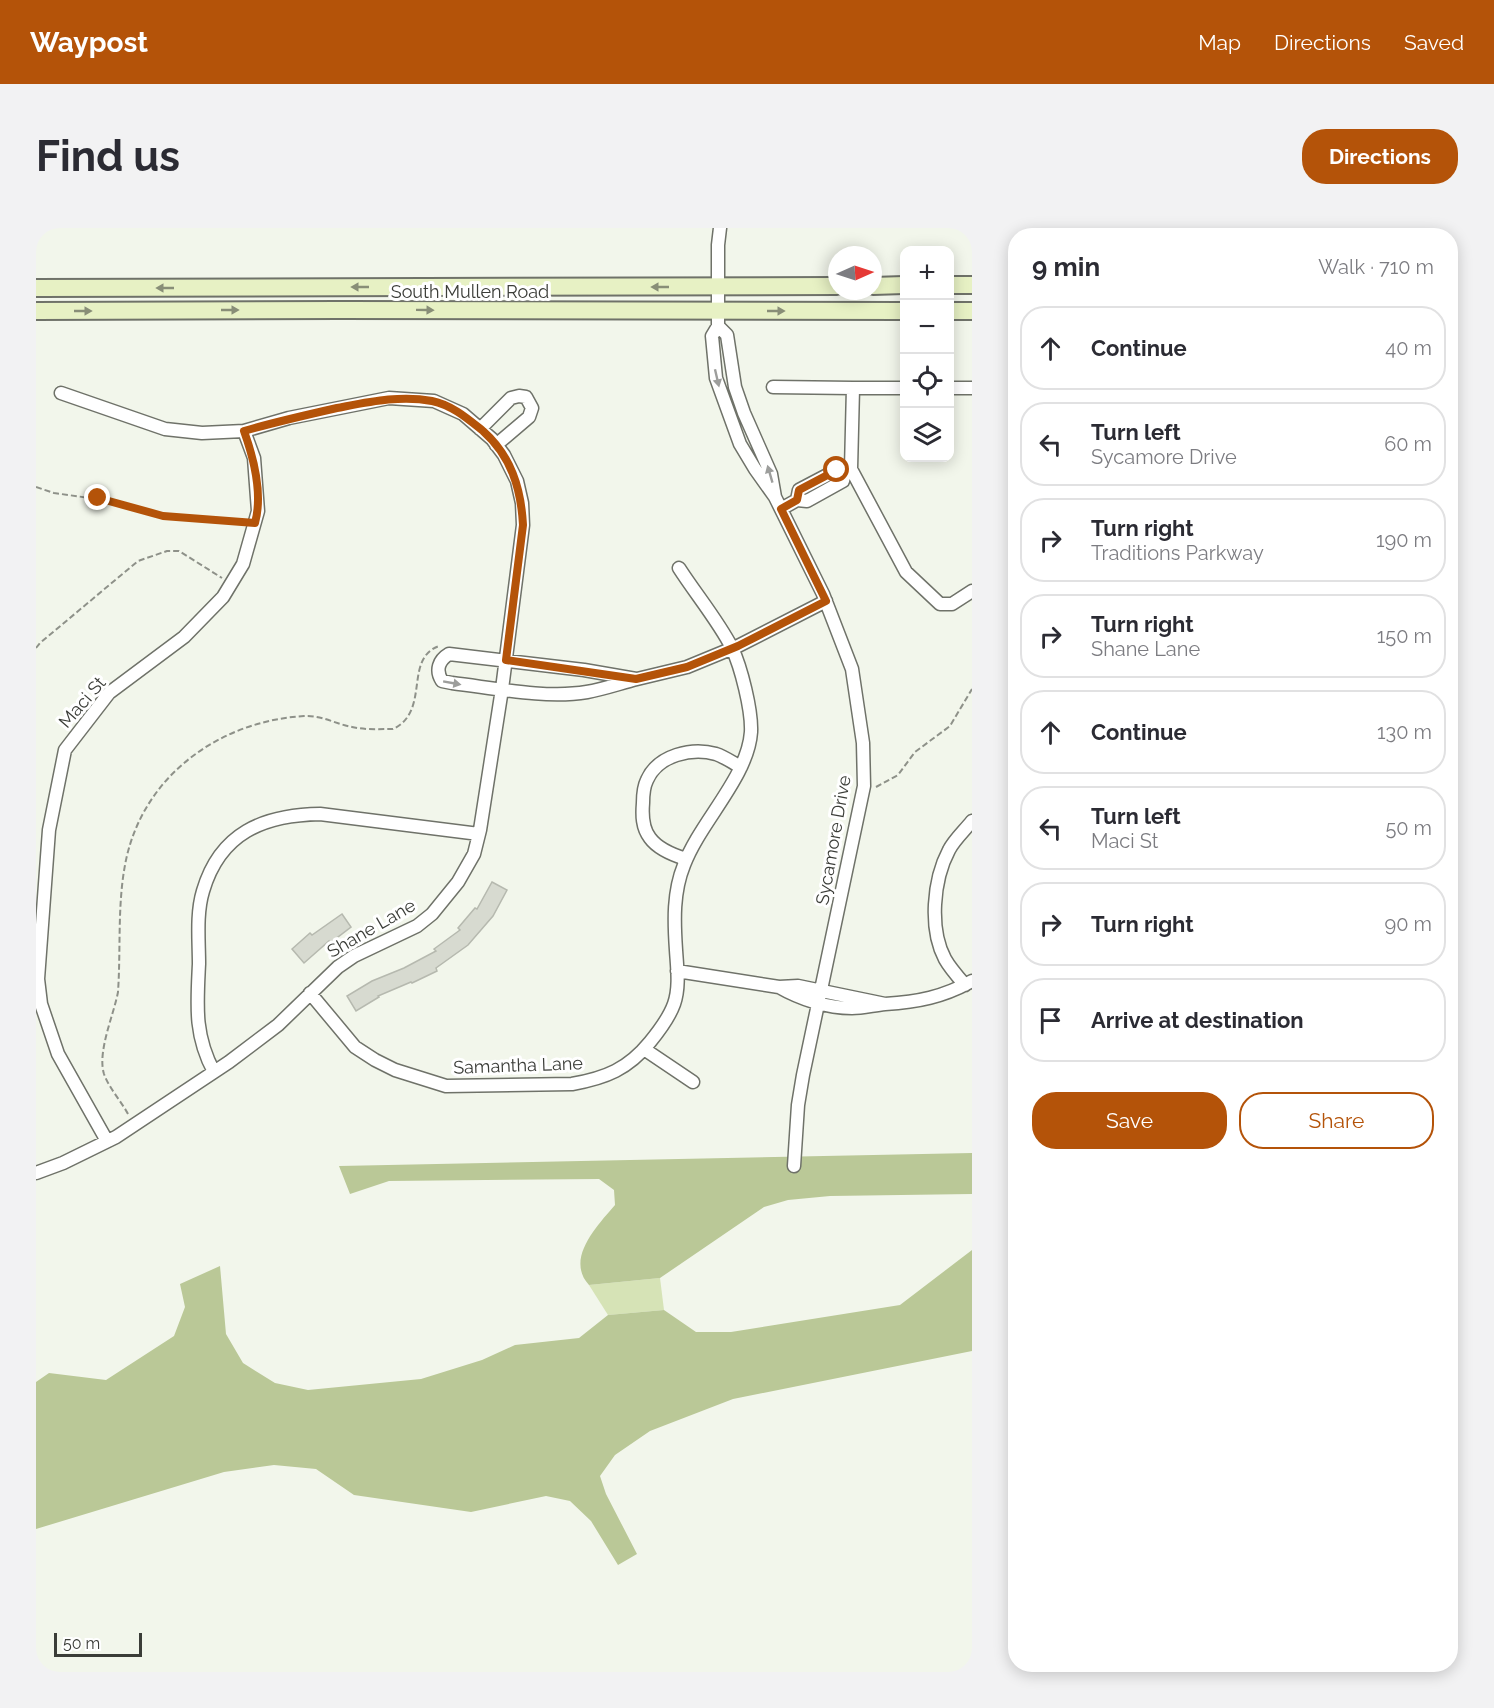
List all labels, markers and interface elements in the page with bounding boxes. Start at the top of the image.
text: Waypost [30,26,148,59]
text: Map [1198,30,1241,55]
text: Directions [1274,30,1371,55]
text: Saved [1404,30,1464,55]
button: Directions [1302,129,1458,184]
text: Find us [36,132,180,181]
north arrow [828,246,882,300]
map controls [900,246,954,462]
button: + [900,246,954,300]
text: 9 min [1032,252,1100,282]
text: Walk · 710 m [1318,255,1434,279]
street label: South Mullen Road [391,281,549,302]
one-way arrow [350,282,369,292]
one-way arrow [650,282,669,292]
one-way arrow [155,283,174,293]
button: − [900,300,954,354]
one-way arrow [221,305,240,315]
one-way arrow [73,306,92,316]
one-way arrow [416,306,435,315]
one-way arrow [767,306,786,316]
icon: ahead [1034,332,1067,365]
text: Continue [1091,335,1187,361]
text: 40 m [1385,336,1432,360]
button: locate [900,354,954,408]
one-way arrow [713,369,722,388]
button: layers [900,408,954,462]
text: Turn left [1091,419,1181,445]
icon: left [1034,428,1067,461]
text: 60 m [1384,432,1432,456]
text: Sycamore Drive [1091,445,1237,469]
route start [823,456,849,482]
one-way arrow [765,465,774,483]
route end [84,484,110,510]
text: Turn right [1091,515,1194,541]
icon: right [1034,524,1067,557]
text: 190 m [1376,528,1432,552]
text: Traditions Parkway [1091,541,1264,565]
text: Turn right [1091,611,1194,637]
icon: right [1034,620,1067,653]
text: 150 m [1377,624,1432,648]
text: Shane Lane [1091,637,1200,661]
street label: Maci St [54,672,110,732]
one-way arrow [443,678,462,687]
icon: ahead [1034,716,1067,749]
text: Continue [1091,719,1187,745]
text: 130 m [1377,720,1432,744]
street label: Sycamore Drive [811,773,855,906]
text: Turn left [1091,803,1181,829]
icon: left [1034,812,1067,845]
text: 50 m [1385,816,1432,840]
text: Maci St [1091,829,1158,853]
street label: Shane Lane [323,894,419,962]
icon: right [1034,908,1067,941]
text: Turn right [1091,911,1194,937]
text: 90 m [1385,912,1432,936]
icon: arrive [1034,1004,1067,1037]
text: Arrive at destination [1091,1007,1304,1033]
street label: Samantha Lane [453,1052,584,1078]
button: Save [1032,1092,1227,1149]
button: Share [1239,1092,1434,1149]
scale bar [54,1630,142,1658]
text: 50 m [63,1634,100,1653]

